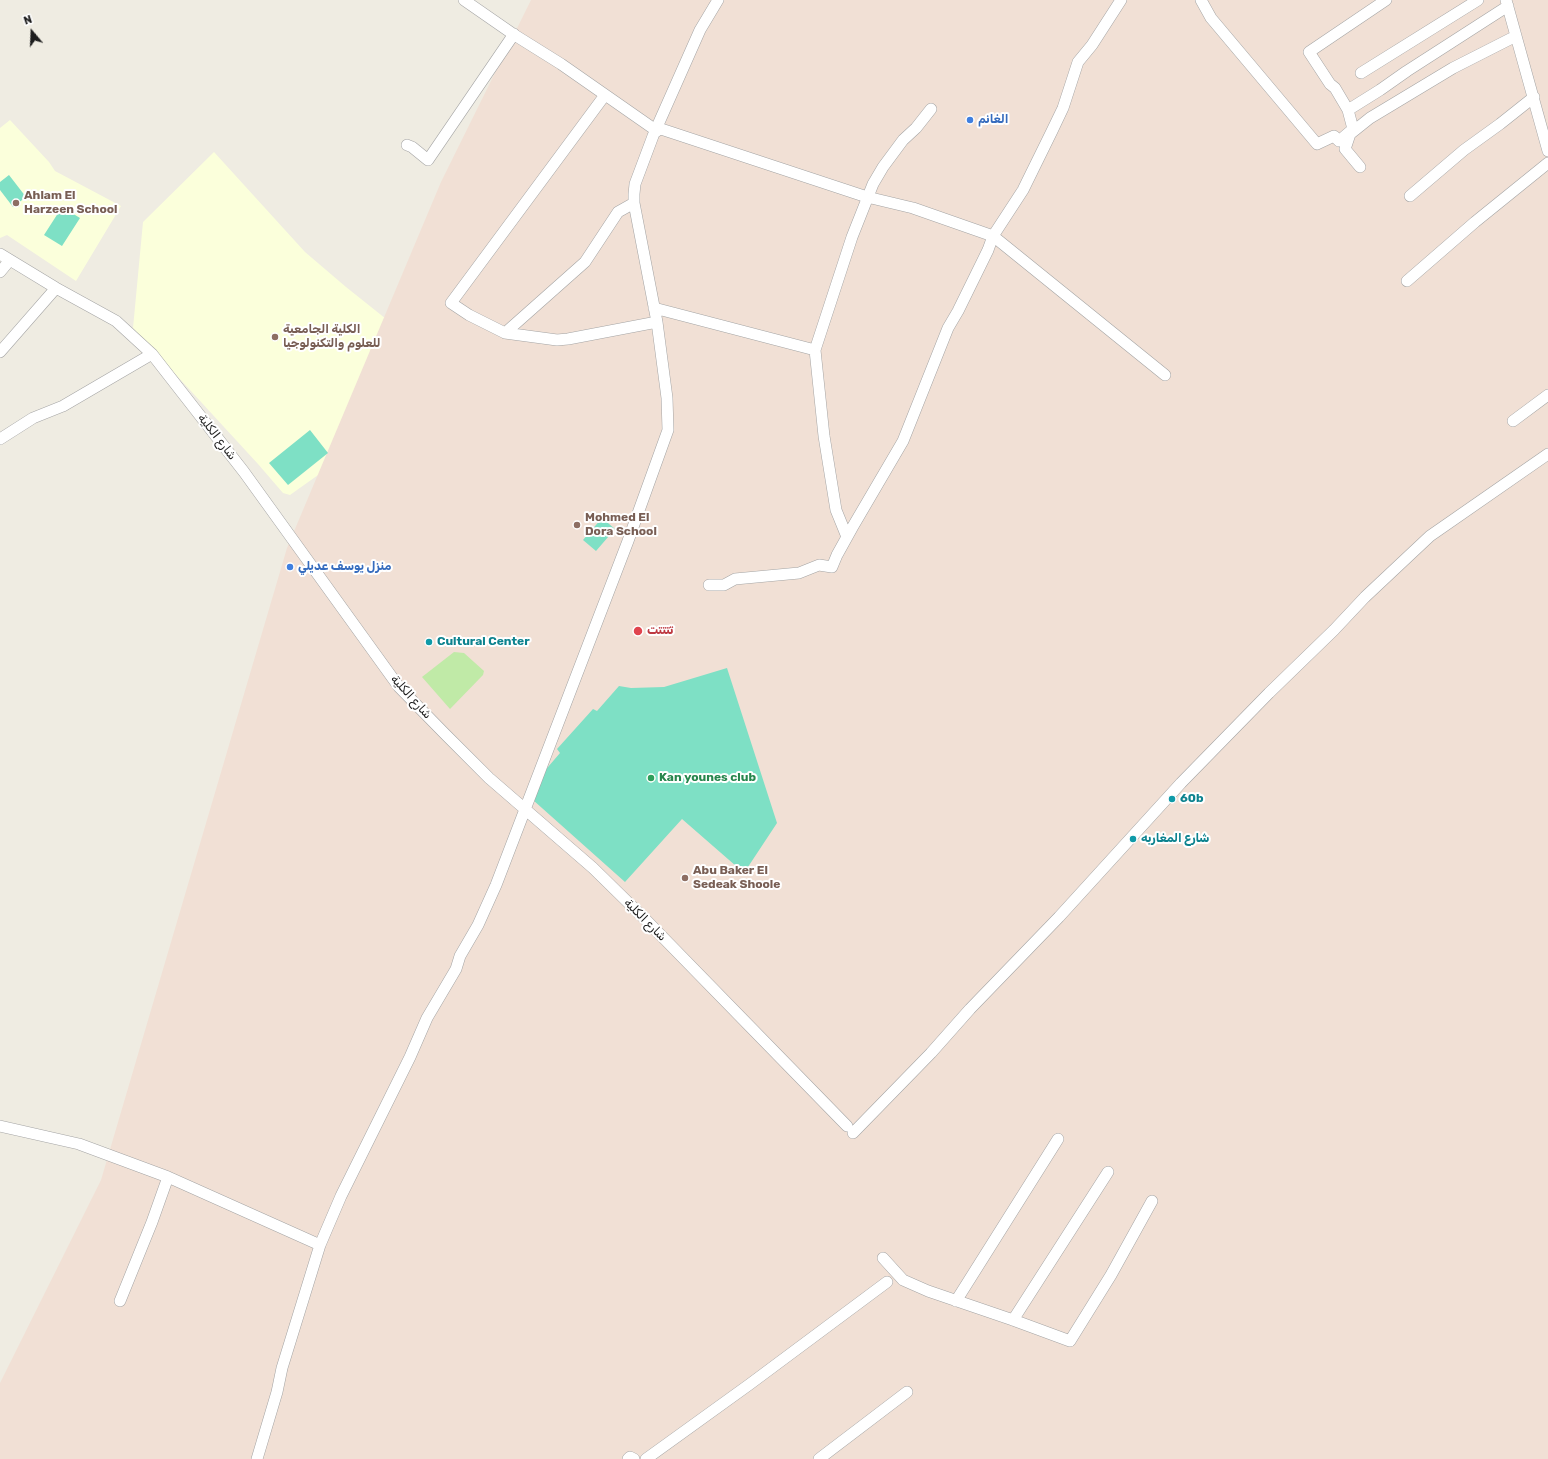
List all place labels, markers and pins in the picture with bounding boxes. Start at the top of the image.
place label: الغانم [978,113,1009,127]
marker: الغانم [965,115,975,125]
place label: Ahlam El Harzeen School [24,189,118,217]
marker: Ahlam El Harzeen School [11,198,21,208]
place label: الكلية الجامعية للعلوم والتكنولوجيا [283,323,380,351]
marker: الكلية الجامعية للعلوم والتكنولوجيا [270,332,280,342]
place label: Mohmed El Dora School [585,511,657,539]
marker: Mohmed El Dora School [572,520,582,530]
place label: منزل يوسف عديلي [298,560,391,574]
marker: منزل يوسف عديلي [285,562,295,572]
place label: تتتتت [647,624,674,638]
marker: تتتتت [632,625,644,637]
place label: Cultural Center [437,635,530,649]
marker: Cultural Center [424,637,434,647]
place label: Kan younes club [659,771,756,785]
marker: Kan younes club [646,773,656,783]
place label: 60b [1180,792,1204,806]
marker: 60b [1167,794,1177,804]
place label: شارع المغاربه [1141,832,1209,846]
marker: شارع المغاربه [1128,834,1138,844]
place label: Abu Baker El Sedeak Shoole [693,864,780,892]
marker: Abu Baker El Sedeak Shoole [680,873,690,883]

